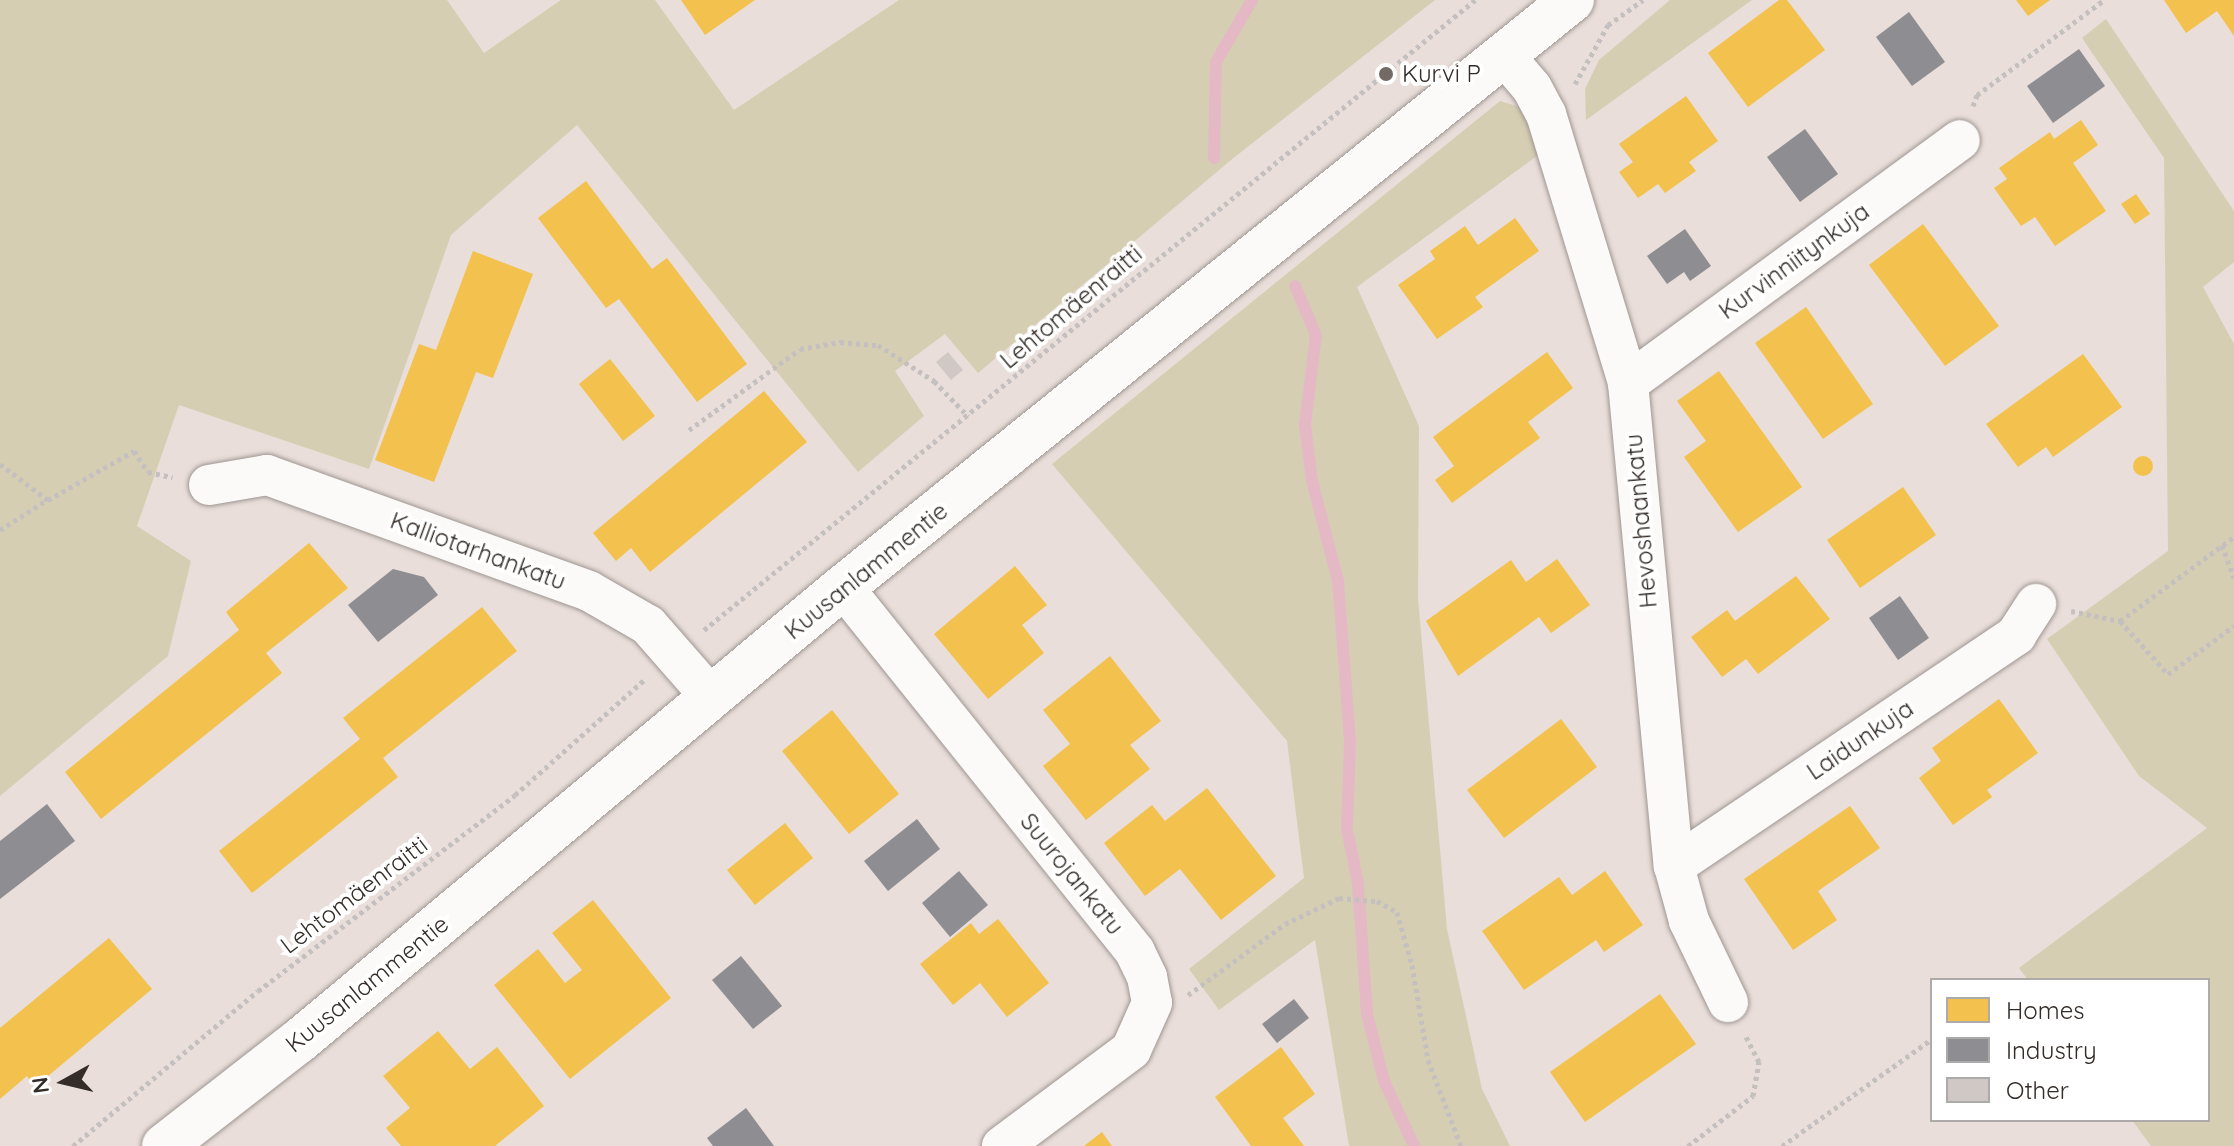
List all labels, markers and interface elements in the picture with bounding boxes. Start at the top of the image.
place label: Kurvi P [1402,60,1481,88]
marker: Kurvi P [1377,65,1395,83]
street label: Kurvinniitynkuja [1713,197,1875,325]
street label: Lehtomäenraitti [994,239,1148,375]
street label: Hevoshaankatu [1619,433,1663,609]
street label: Kuusanlammentie [779,497,953,645]
street label: Kalliotarhankatu [386,506,570,596]
street label: Laidunkuja [1801,694,1919,786]
street label: Suurojankatu [1014,807,1130,941]
street label: Lehtomäenraitti [275,830,433,960]
street label: Kuusanlammentie [280,910,454,1058]
legend [1930,978,2210,1122]
text: Homes [2006,995,2084,1025]
text: Industry [2006,1035,2097,1065]
north arrow [24,1042,104,1122]
text: N [25,1075,55,1095]
text: Other [2006,1075,2069,1105]

